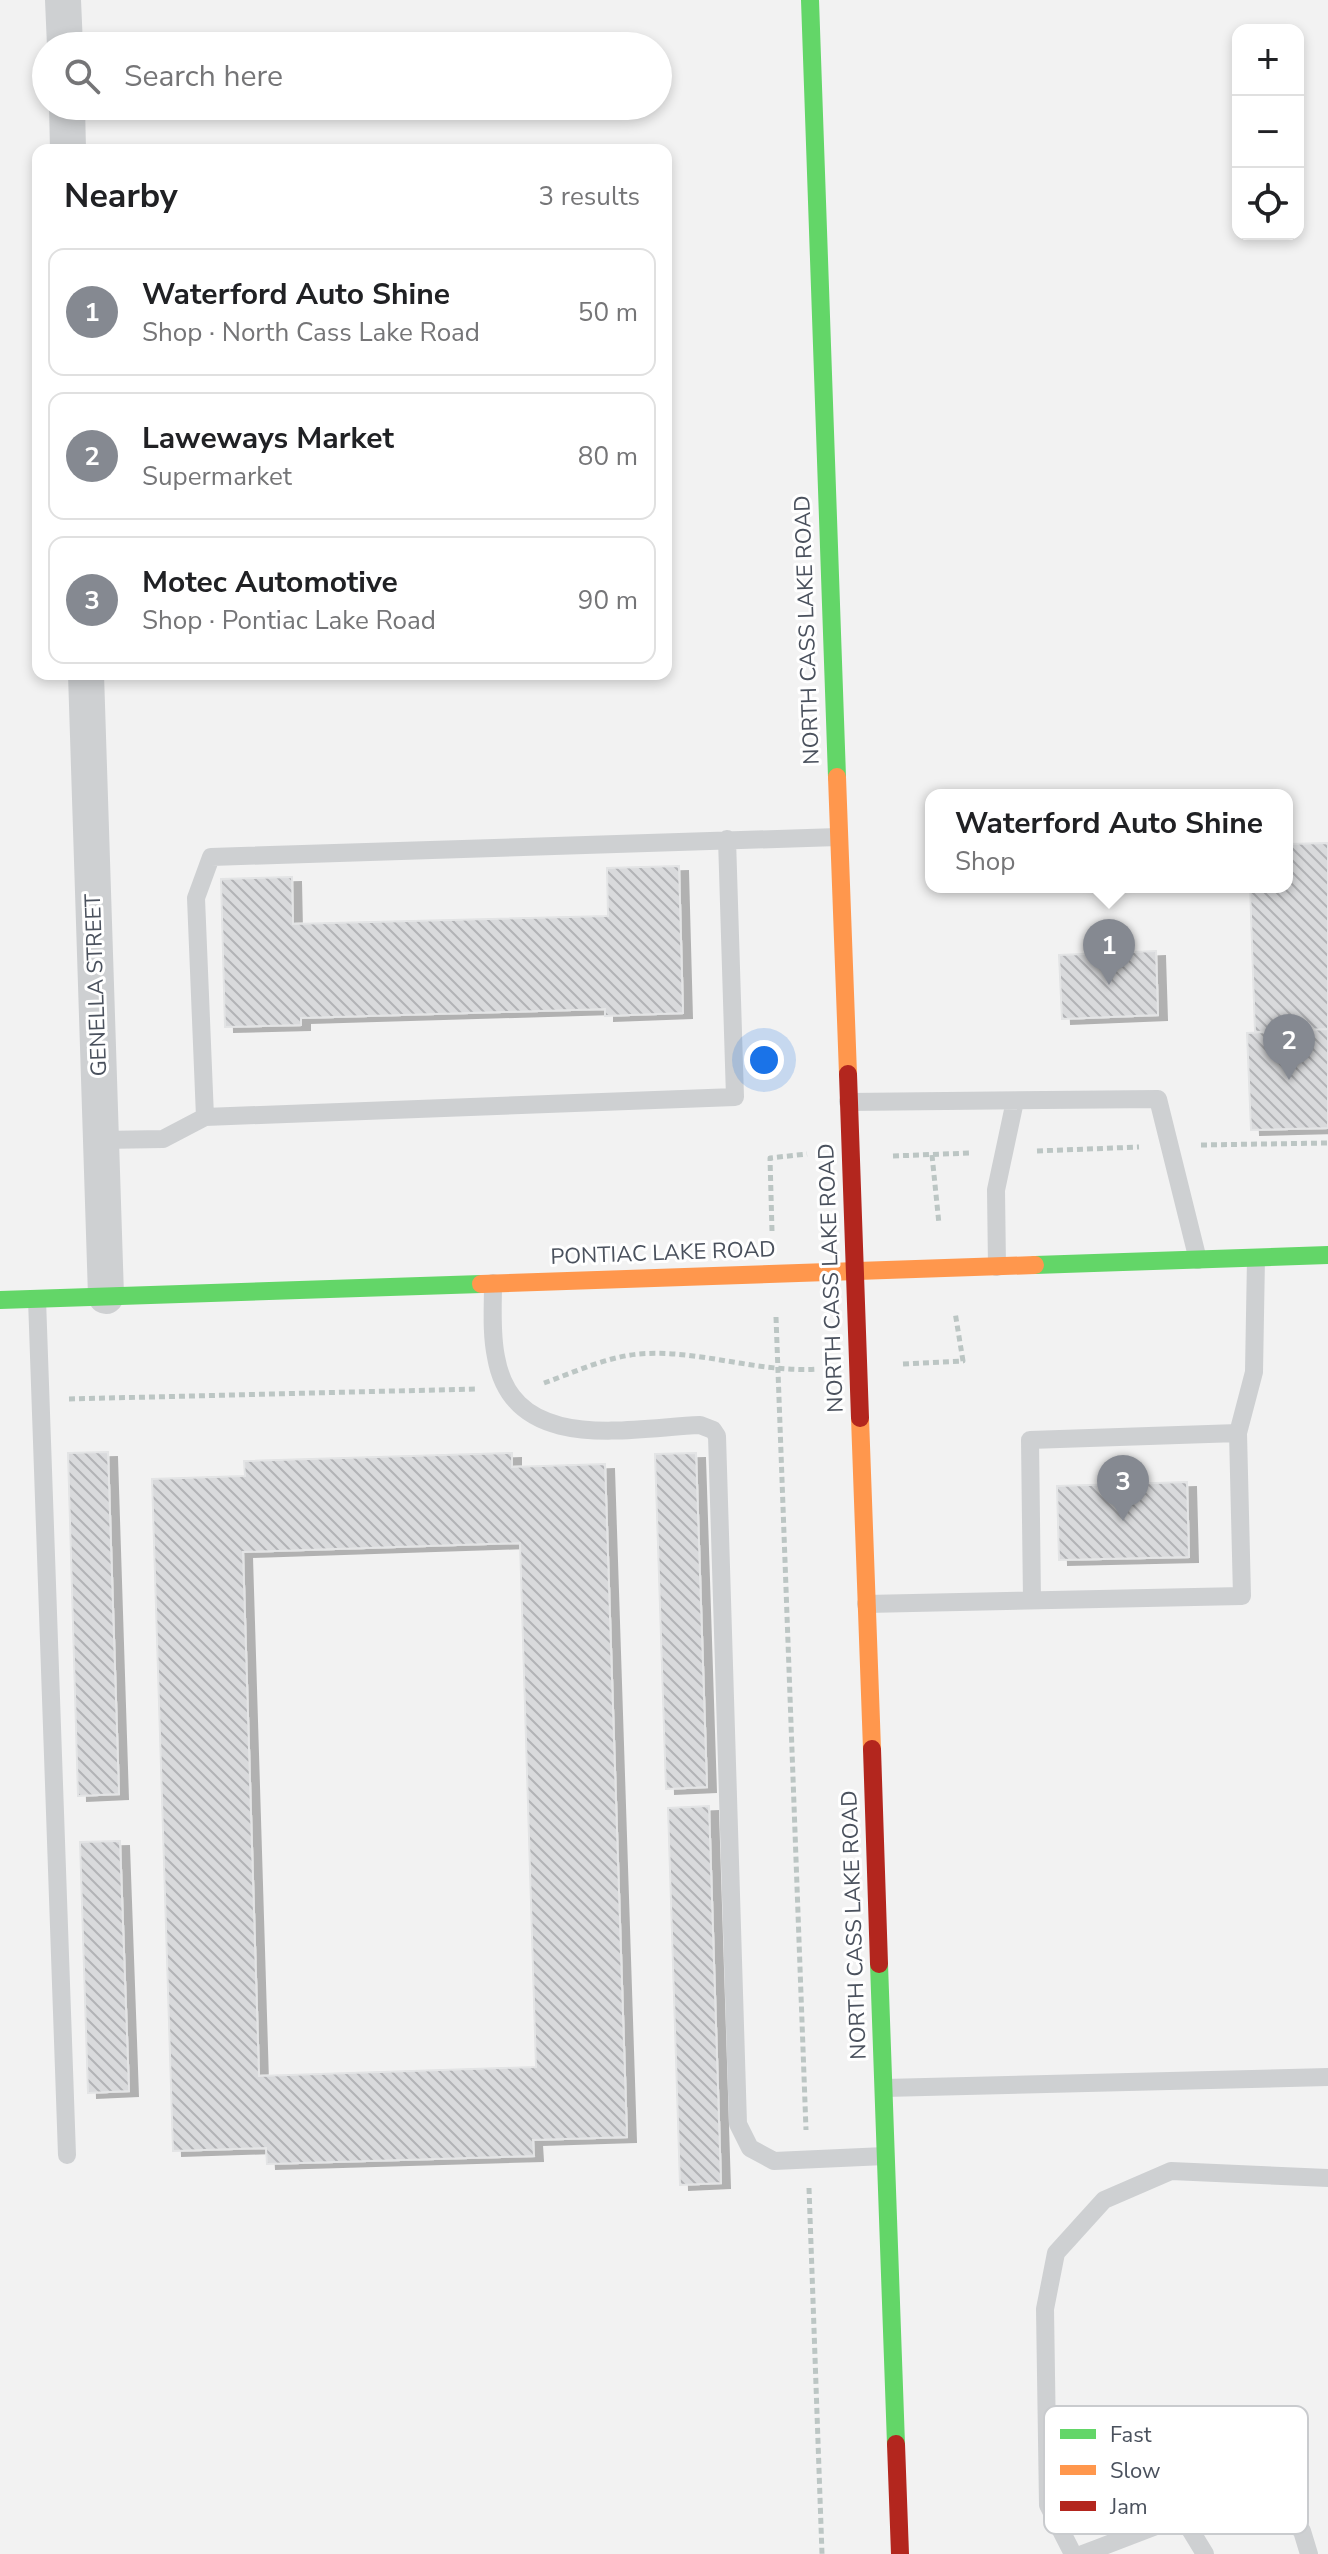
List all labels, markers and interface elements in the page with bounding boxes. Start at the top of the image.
map controls [1232,24,1304,240]
button: + [1232,24,1304,96]
search box [32,32,672,120]
icon: search [60,54,104,98]
text: Search here [124,56,283,97]
button: − [1232,96,1304,168]
button: locate [1232,168,1304,240]
text: Nearby [64,173,178,219]
text: 3 results [539,179,640,214]
text: Waterford Auto Shine [142,274,450,315]
text: 1 [84,295,100,330]
text: 50 m [578,295,638,330]
text: Shop · North Cass Lake Road [142,315,480,350]
text: Laweways Market [142,418,394,459]
text: 2 [84,439,100,474]
text: 80 m [578,439,638,474]
text: Supermarket [142,459,292,494]
street label: NORTH CASS LAKE ROAD [787,495,827,765]
text: Motec Automotive [142,562,398,603]
text: 3 [84,583,100,618]
text: 90 m [578,583,638,618]
text: Shop · Pontiac Lake Road [142,603,436,638]
popup [925,789,1293,893]
text: Waterford Auto Shine [955,803,1263,844]
text: Shop [955,844,1015,879]
street label: GENELLA STREET [78,892,114,1077]
pin: 1 [1083,919,1135,985]
pin: 2 [1263,1014,1315,1080]
your location [744,1040,784,1080]
street label: NORTH CASS LAKE ROAD [811,1143,851,1413]
street label: PONTIAC LAKE ROAD [550,1234,776,1272]
pin: 3 [1097,1455,1149,1521]
street label: NORTH CASS LAKE ROAD [834,1790,874,2060]
legend [1044,2406,1308,2534]
text: Fast [1110,2420,1152,2450]
text: Slow [1110,2456,1161,2486]
text: Jam [1109,2492,1148,2522]

